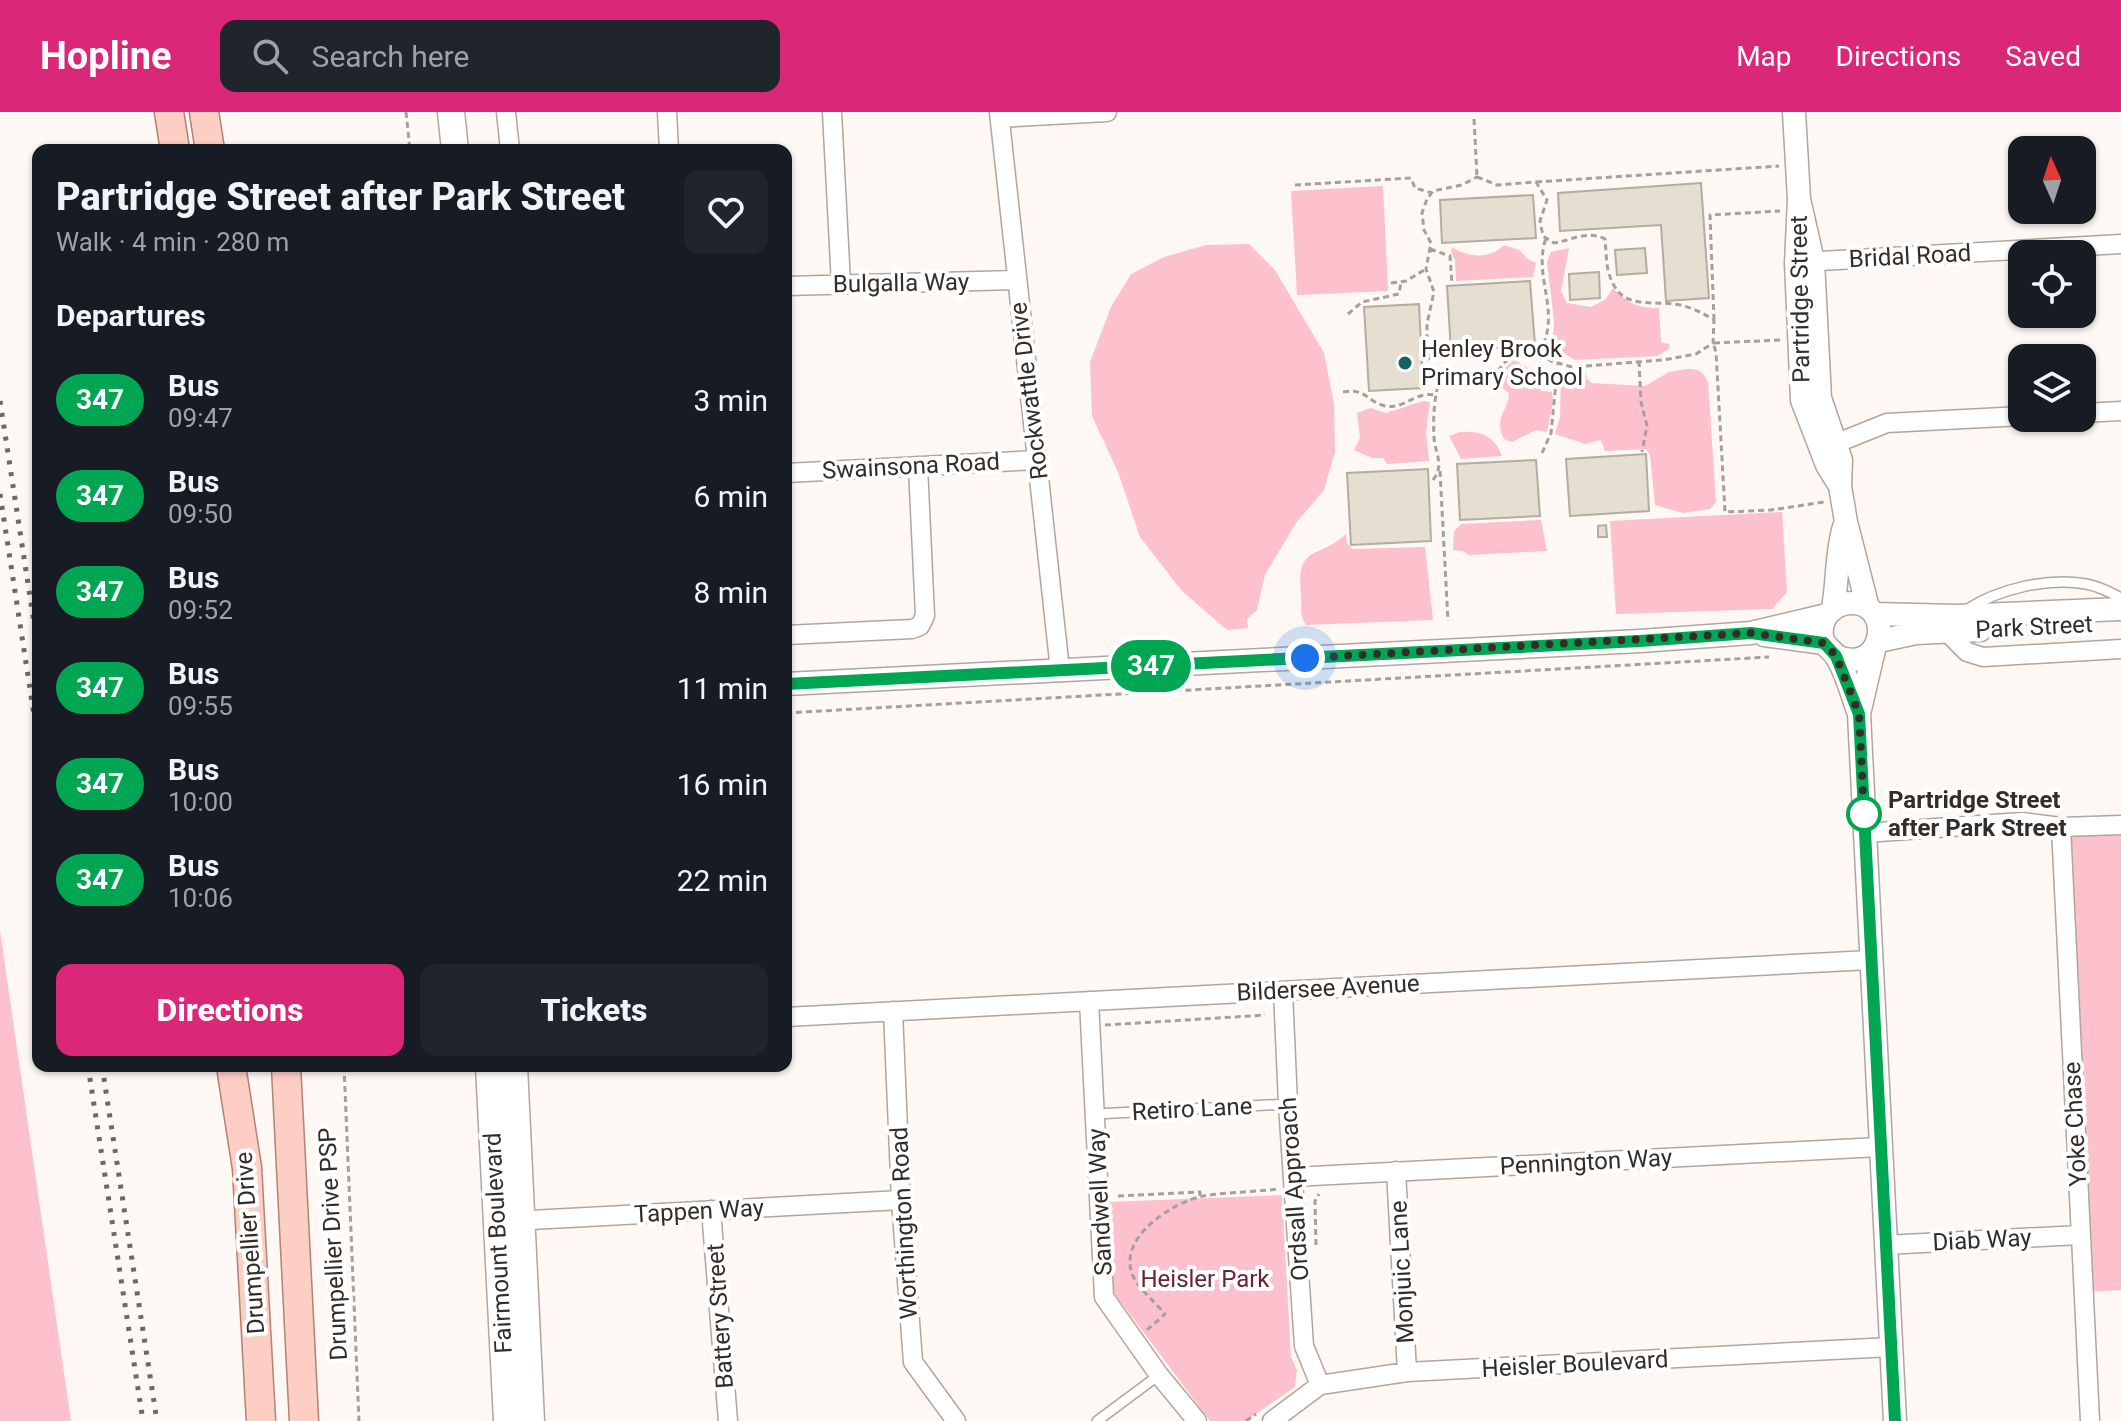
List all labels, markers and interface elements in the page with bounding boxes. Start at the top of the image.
search box [220,20,780,92]
text: Hopline [40,34,172,78]
icon: search [248,34,292,78]
text: Search here [312,39,469,74]
text: Map [1736,40,1792,73]
text: Directions [1836,40,1961,73]
text: Saved [2005,40,2081,73]
north arrow [2008,136,2096,224]
map controls [2008,136,2096,432]
button: heart [684,170,768,254]
text: Partridge Street after Park Street [56,175,625,219]
street label: Partridge Street [1785,215,1815,383]
text: Walk · 4 min · 280 m [56,227,289,257]
street label: Bridal Road [1848,239,1972,273]
button: locate [2008,240,2096,328]
street label: Bulgalla Way [833,268,970,298]
text: Departures [56,298,206,333]
street label: Rockwattle Drive [1004,301,1054,481]
place label: Henley Brook Primary School [1421,335,1583,391]
button: layers [2008,344,2096,432]
marker: Henley Brook Primary School [1396,354,1414,372]
text: Bus [168,368,219,403]
text: 347 [76,383,124,416]
text: 3 min [694,383,768,418]
text: 09:47 [168,403,233,433]
street label: Swainsona Road [821,447,1001,485]
text: Bus [168,464,219,499]
text: 347 [76,479,124,512]
text: 6 min [694,479,768,514]
text: 09:50 [168,499,233,529]
text: Bus [168,560,219,595]
text: 347 [76,575,124,608]
text: 8 min [694,575,768,610]
text: 09:52 [168,595,233,625]
street label: Park Street [1975,610,2094,644]
your location [1285,638,1325,678]
line badge: 347 [1105,640,1197,692]
text: 347 [1127,649,1175,682]
text: Bus [168,656,219,691]
text: 347 [76,671,124,704]
text: 11 min [677,671,768,706]
text: 09:55 [168,691,233,721]
text: Bus [168,752,219,787]
text: 347 [76,767,124,800]
text: 16 min [677,767,768,802]
place label: Partridge Street after Park Street [1888,786,2067,842]
text: 10:00 [168,787,233,817]
marker: Partridge Street after Park Street [1847,797,1881,831]
text: Bus [168,848,219,883]
text: 347 [76,863,124,896]
text: 22 min [677,863,768,898]
text: 10:06 [168,883,233,913]
button: Directions [56,964,404,1056]
button: Tickets [420,964,768,1056]
street label: Bildersee Avenue [1236,969,1420,1007]
street label: Yoke Chase [2058,1061,2092,1187]
street label: Retiro Lane [1131,1092,1253,1126]
street label: Ordsall Approach [1274,1096,1314,1282]
street label: Worthington Road [885,1126,923,1320]
street label: Drumpellier Drive PSP [313,1127,353,1361]
street label: Sandwell Way [1082,1127,1118,1276]
street label: Fairmount Boulevard [478,1132,518,1354]
street label: Pennington Way [1499,1143,1673,1180]
street label: Drumpellier Drive [230,1151,270,1335]
street label: Tappen Way [633,1194,765,1228]
street label: Monjuic Lane [1384,1200,1420,1344]
street label: Diab Way [1932,1223,2033,1257]
street label: Battery Street [701,1242,739,1390]
park label: Heisler Park [1140,1265,1270,1293]
street label: Heisler Boulevard [1481,1345,1669,1383]

